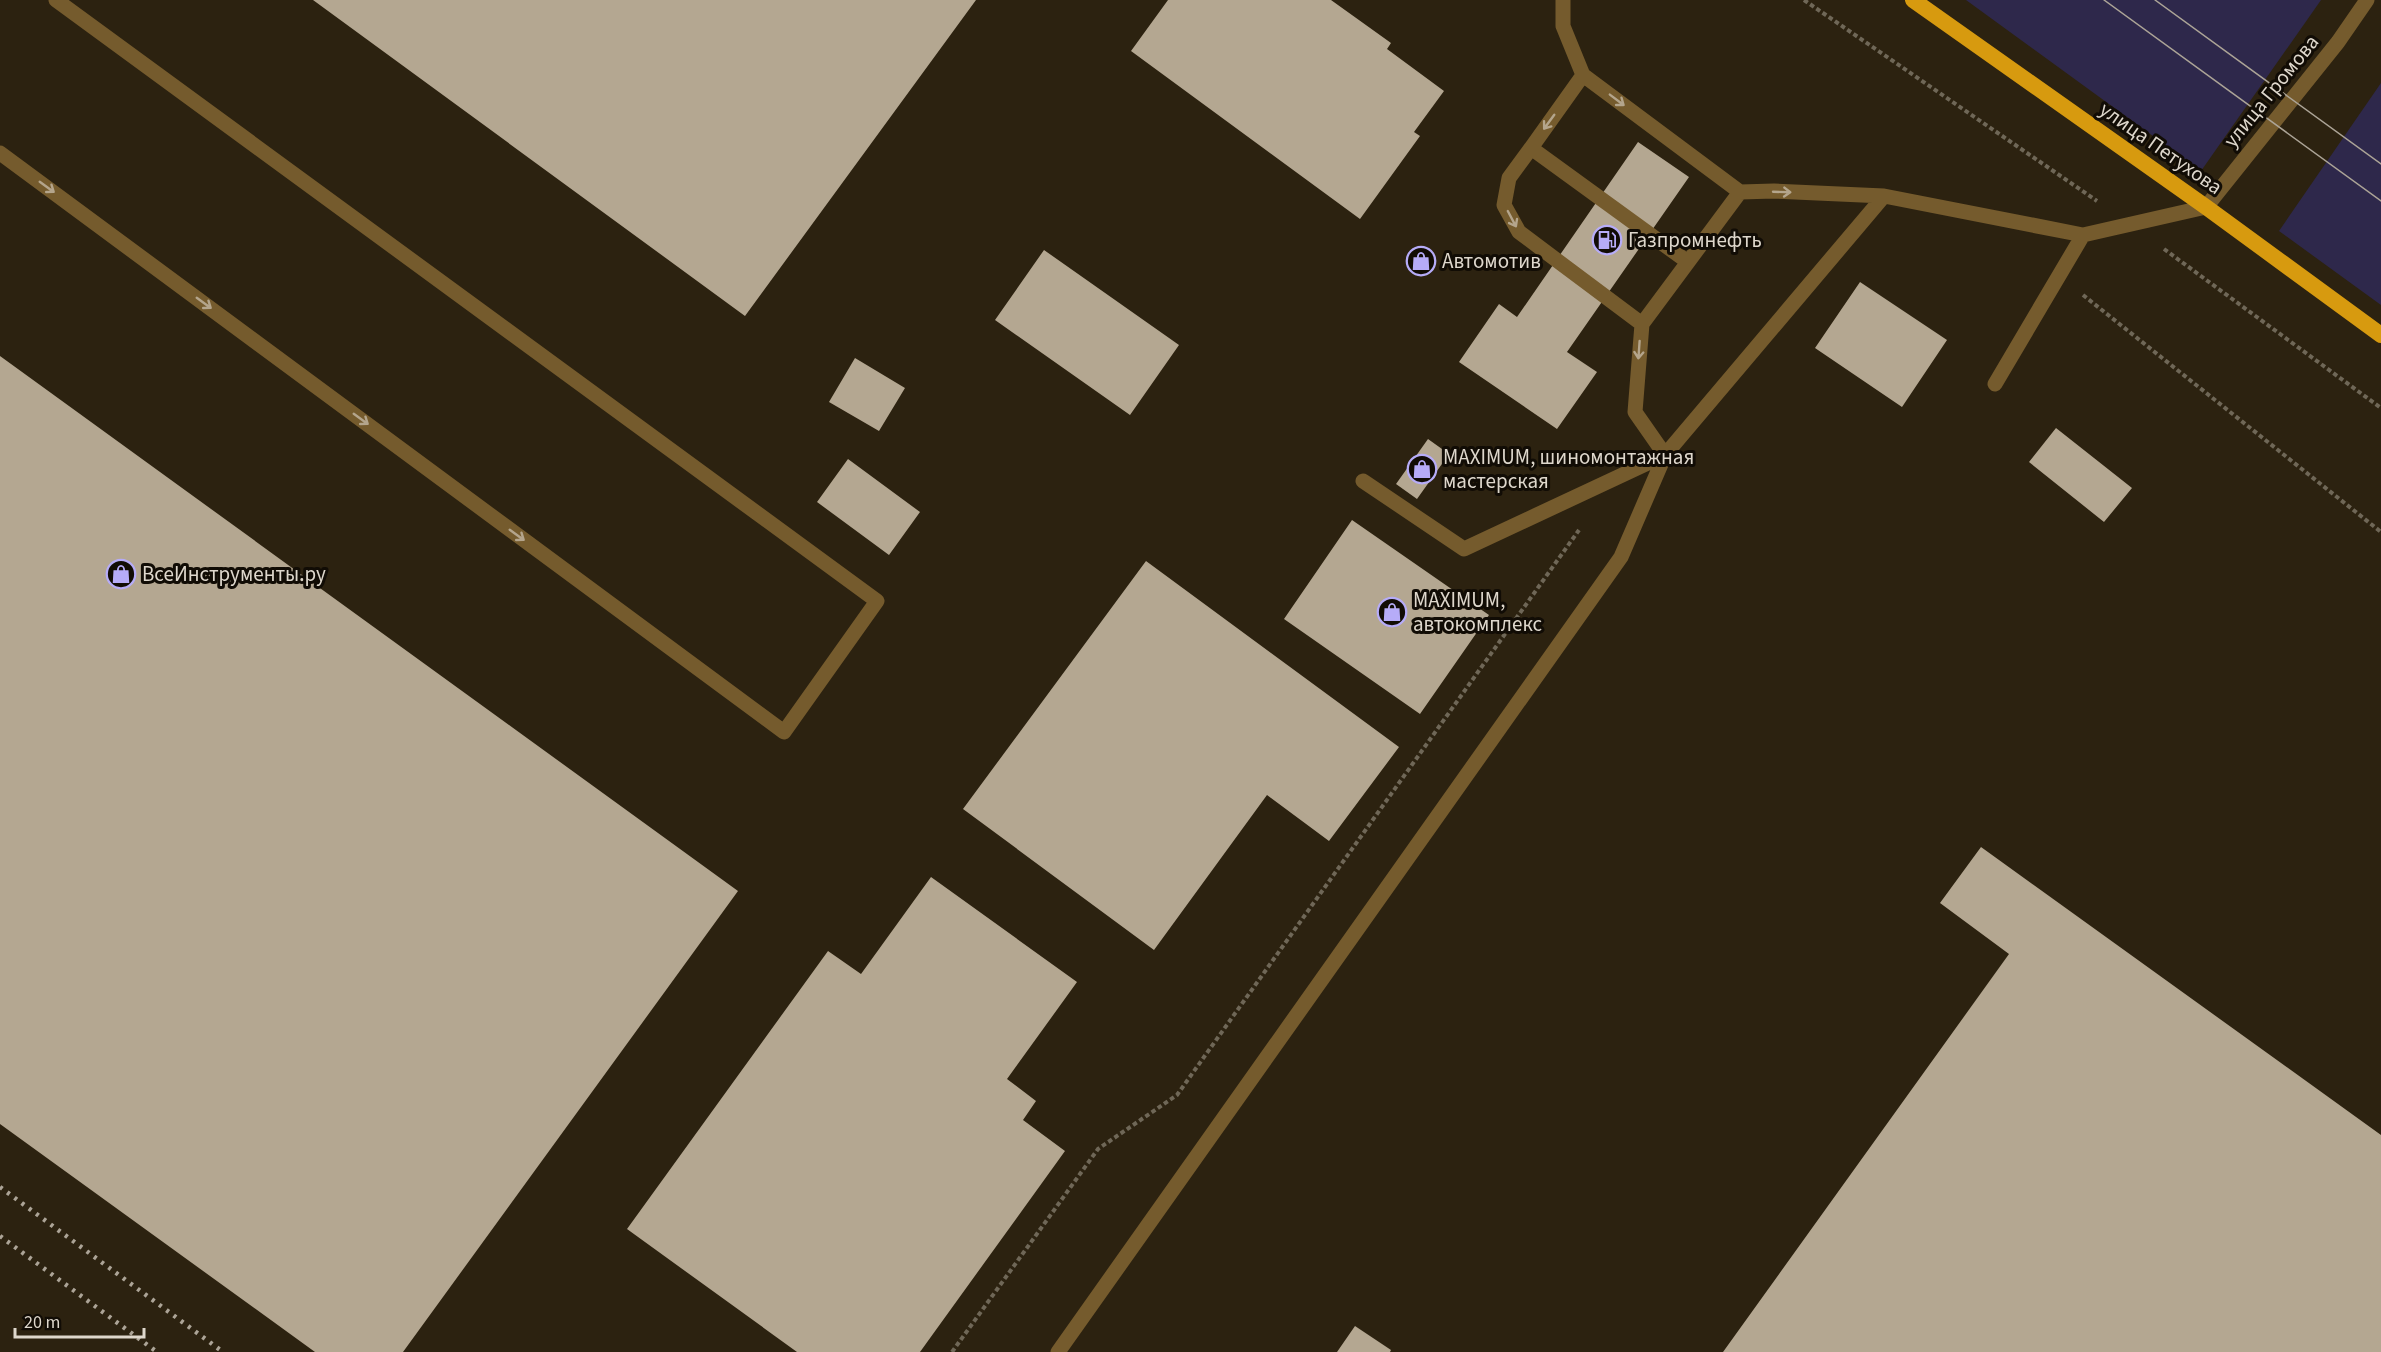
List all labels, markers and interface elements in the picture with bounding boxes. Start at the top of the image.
street label: улица Громова [2216,28,2326,154]
one-way arrow [1609,94,1625,107]
street label: улица Петухова [2093,94,2229,202]
one-way arrow [1543,114,1555,130]
one-way arrow [39,181,55,194]
one-way arrow [1771,186,1791,197]
one-way arrow [1507,209,1518,227]
fuel station icon: Газпромнефть [1591,224,1623,256]
place label: Газпромнефть [1628,225,1762,255]
shop icon: Автомотив [1405,245,1437,277]
place label: Автомотив [1442,246,1541,276]
one-way arrow [195,297,211,310]
one-way arrow [1634,340,1645,360]
one-way arrow [352,413,368,426]
place label: MAXIMUM, шиномонтажная мастерская [1443,442,1694,496]
shop icon: MAXIMUM, шиномонтажная мастерская [1406,453,1438,485]
one-way arrow [509,529,525,542]
shop icon: ВсеИнструменты.ру [105,558,137,590]
place label: ВсеИнструменты.ру [142,559,326,589]
place label: MAXIMUM, автокомплекс [1413,585,1542,639]
shop icon: MAXIMUM, автокомплекс [1376,596,1408,628]
scale bar [15,1301,144,1339]
text: 20 m [24,1310,60,1335]

